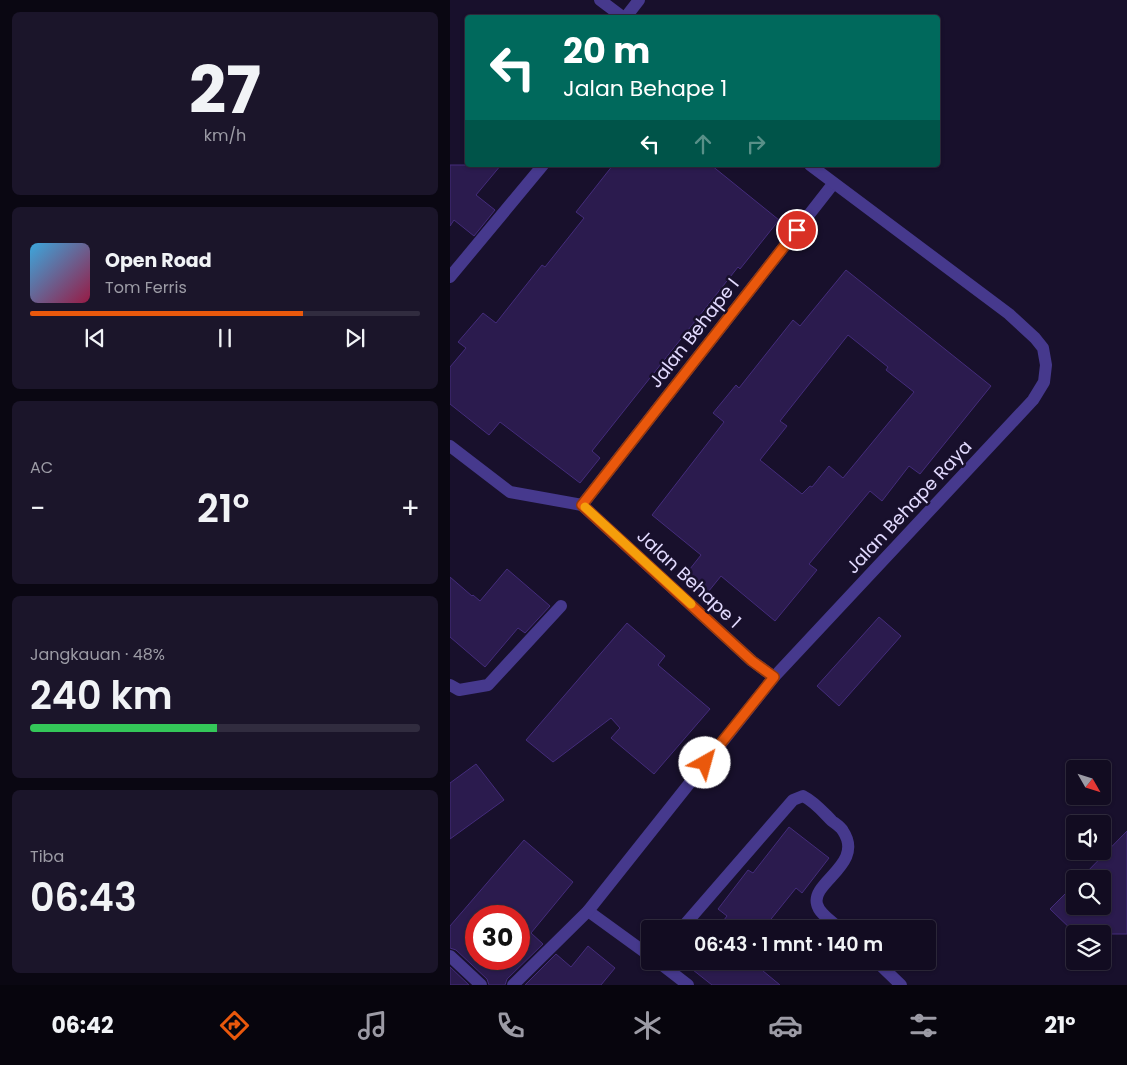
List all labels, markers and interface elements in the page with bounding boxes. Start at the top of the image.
text: 20 m [563,26,650,75]
icon: left [480,35,545,100]
text: 27 [189,45,261,136]
text: Jalan Behape 1 [563,73,727,104]
text: km/h [204,124,246,147]
icon: left [636,130,664,158]
icon: ahead [689,130,717,158]
icon: right [742,130,770,158]
pin [776,209,818,251]
icon: arrive [783,216,811,244]
text: Open Road [105,247,212,274]
street label: Jalan Behape I [643,273,744,393]
text: Tom Ferris [105,276,187,299]
icon: previous [81,324,109,352]
icon: pause [211,324,239,352]
icon: next [341,324,369,352]
street label: Jalan Behape Raya [840,434,977,579]
text: AC [30,456,53,479]
text: 21° [197,482,249,535]
text: − [30,489,45,528]
text: + [401,489,420,528]
street label: Jalan Behape 1 [632,524,747,634]
text: Jangkauan · 48% [30,643,165,666]
text: 240 km [30,669,173,722]
position arrow [678,736,730,788]
north arrow [1066,760,1111,805]
map controls [1066,760,1111,970]
button: sound [1066,815,1111,860]
text: Tiba [30,845,64,868]
button: search [1066,870,1111,915]
text: 06:43 [30,871,137,924]
speed limit sign: 30 [465,905,530,970]
button: layers [1066,925,1111,970]
text: 06:43 · 1 mnt · 140 m [694,931,883,958]
icon: directions [217,1008,252,1043]
icon: music [355,1008,390,1043]
icon: phone [493,1008,528,1043]
icon: climate [630,1008,665,1043]
icon: car [768,1008,803,1043]
icon: filters [906,1008,941,1043]
text: 06:42 [51,1010,114,1041]
text: 21° [1044,1010,1075,1041]

